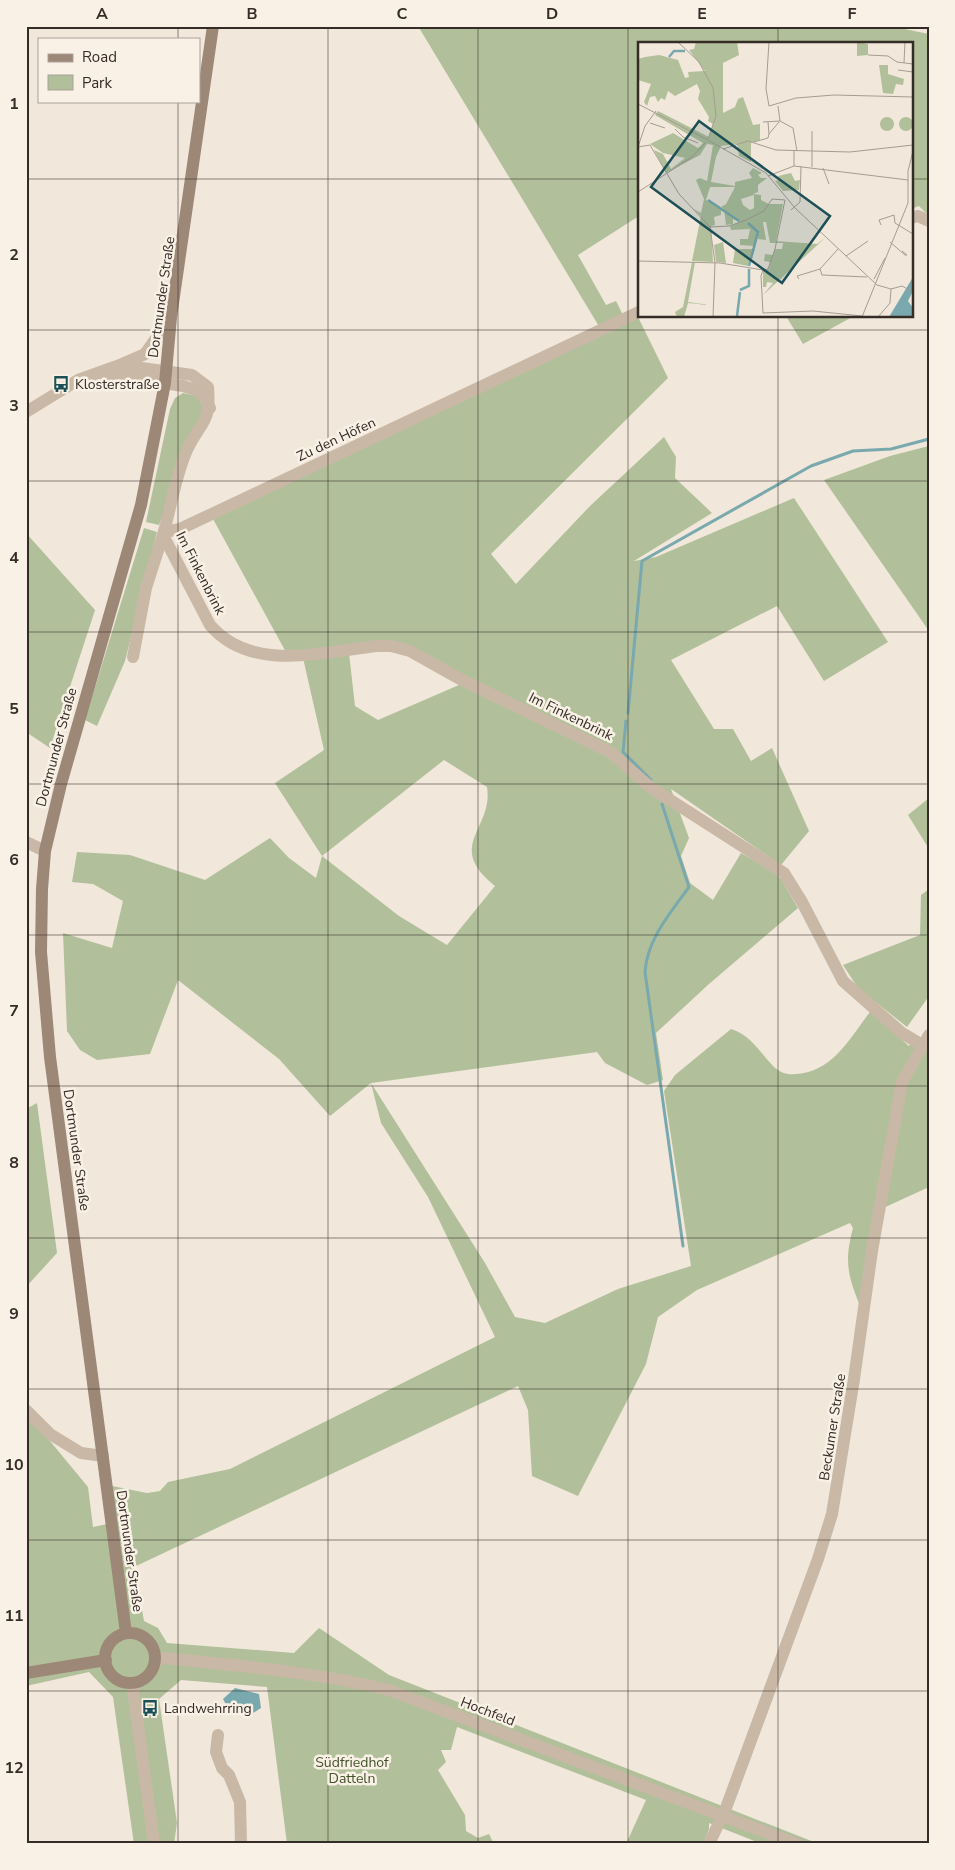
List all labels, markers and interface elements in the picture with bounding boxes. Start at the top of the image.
text: A [96,3,108,25]
text: B [246,3,258,25]
text: C [397,3,408,25]
text: D [546,3,558,25]
text: E [697,3,707,25]
text: F [848,3,857,25]
legend [38,38,200,102]
inset map [638,42,912,318]
text: Road [82,47,117,67]
text: Park [82,73,112,93]
text: 1 [9,93,19,115]
street label: Dortmunder Straße [144,235,179,359]
text: 2 [9,244,19,266]
bus stop icon: Klosterstraße [51,374,71,394]
place label: Klosterstraße [75,375,159,394]
text: 3 [9,395,19,417]
street label: Zu den Höfen [294,413,379,466]
street label: Im Finkenbrink [171,528,230,619]
text: 4 [9,547,19,569]
street label: Dortmunder Straße [31,686,81,809]
street label: Im Finkenbrink [525,688,617,746]
text: 5 [9,698,19,720]
text: 6 [9,849,19,871]
text: 7 [9,1000,19,1022]
street label: Dortmunder Straße [59,1088,94,1212]
text: 8 [9,1152,19,1174]
text: 9 [9,1303,19,1325]
street label: Beckumer Straße [815,1372,850,1482]
text: 10 [4,1454,24,1476]
street label: Dortmunder Straße [112,1489,147,1613]
text: 11 [4,1605,24,1627]
street label: Hochfeld [458,1692,518,1731]
bus stop icon: Landwehrring [140,1698,160,1718]
place label: Landwehrring [164,1699,252,1718]
park label: Südfriedhof Datteln [315,1753,389,1788]
text: 12 [4,1757,24,1779]

